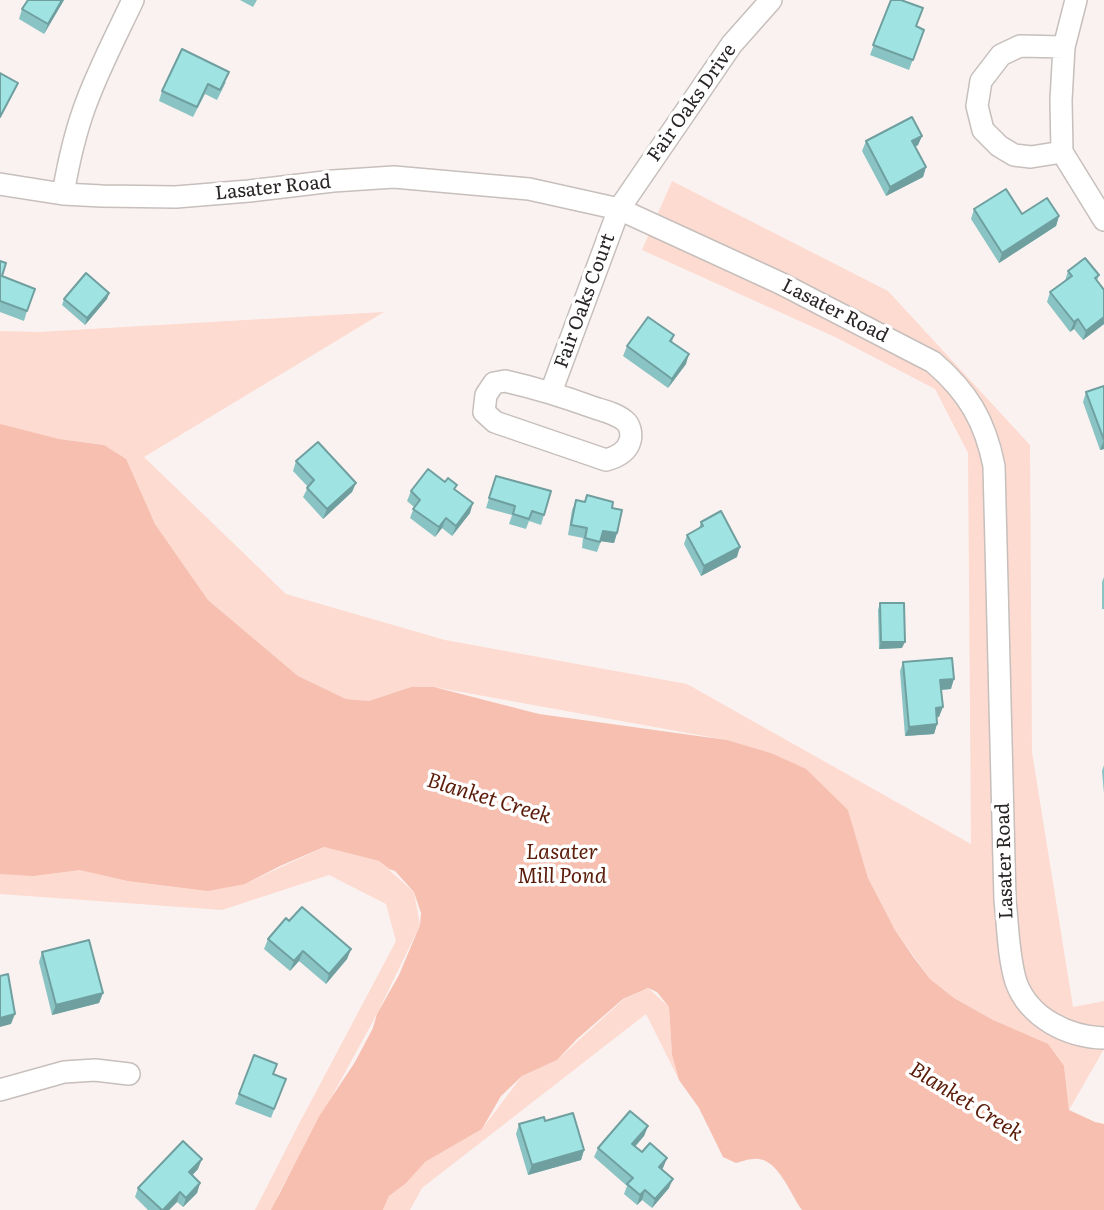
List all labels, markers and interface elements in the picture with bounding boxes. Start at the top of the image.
street label: Fair Oaks Drive [643,40,741,166]
street label: Lasater Road [214,171,332,205]
street label: Fair Oaks Court [550,230,620,372]
street label: Lasater Road [778,274,892,348]
water label: Blanket Creek [424,768,554,830]
street label: Lasater Road [992,802,1018,920]
water label: Lasater Mill Pond [517,840,607,890]
water label: Blanket Creek [905,1057,1027,1147]

